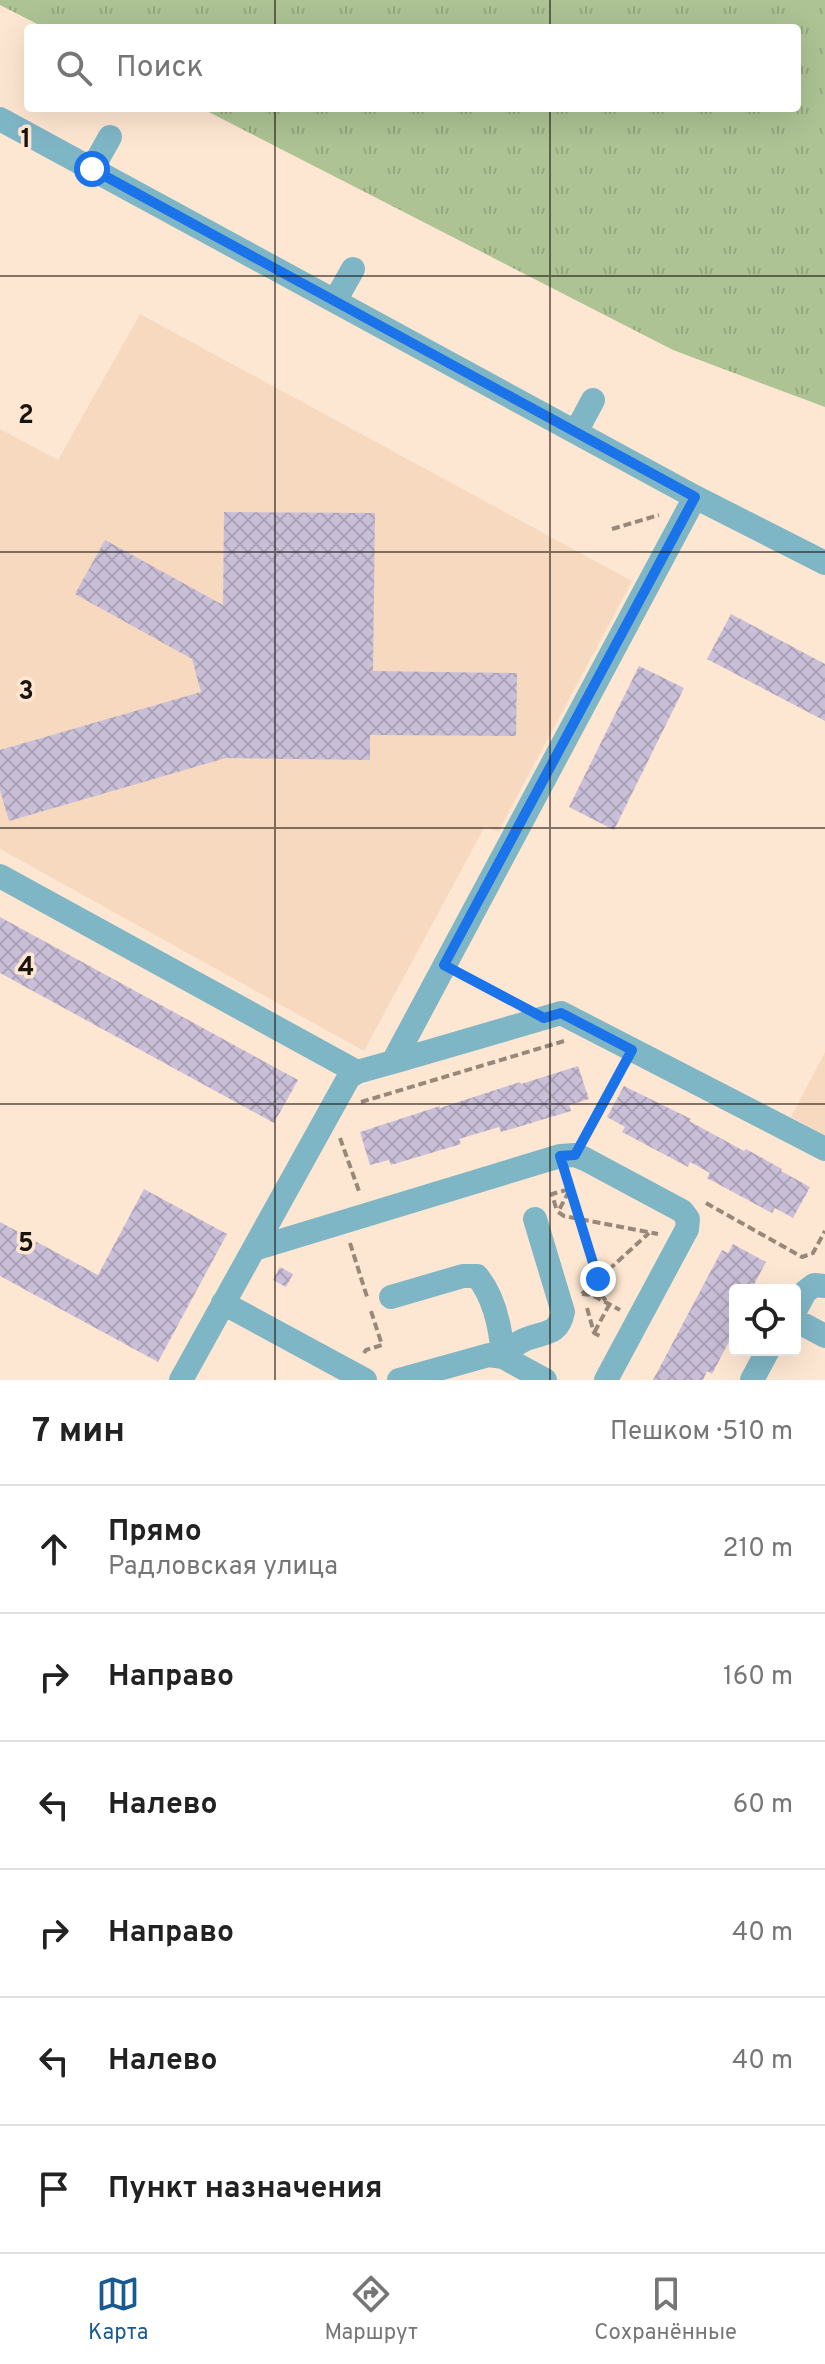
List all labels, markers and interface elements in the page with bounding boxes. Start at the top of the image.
search box [24,24,801,112]
icon: search [52,46,96,90]
text: Поиск [116,50,204,87]
text: 1 [21,124,31,157]
route start [74,151,110,187]
text: 2 [18,400,34,433]
text: 3 [18,676,34,709]
text: 4 [18,952,34,985]
text: 5 [18,1228,34,1261]
route end [580,1261,616,1297]
map controls [729,1284,801,1356]
button: locate [729,1284,801,1356]
text: 7 мин [32,1411,125,1454]
text: Пешком · 510 m [610,1416,793,1449]
text: Прямо [108,1514,202,1551]
icon: ahead [32,1527,76,1571]
text: 210 m [723,1533,793,1566]
text: Радловская улица [108,1551,338,1584]
icon: right [32,1655,76,1699]
text: Направо [108,1659,234,1696]
text: 160 m [723,1661,793,1694]
icon: left [32,1783,76,1827]
text: Налево [108,1787,217,1824]
text: 60 m [733,1789,793,1822]
icon: right [32,1911,76,1955]
text: Направо [108,1915,234,1952]
text: 40 m [732,1917,793,1950]
icon: left [32,2039,76,2083]
text: Налево [108,2043,217,2080]
text: 40 m [732,2045,793,2078]
icon: arrive [32,2167,76,2211]
text: Пункт назначения [108,2171,382,2208]
tab: Карта [88,2272,148,2347]
tab: Маршрут [324,2272,418,2347]
tab: Сохранённые [594,2272,737,2347]

